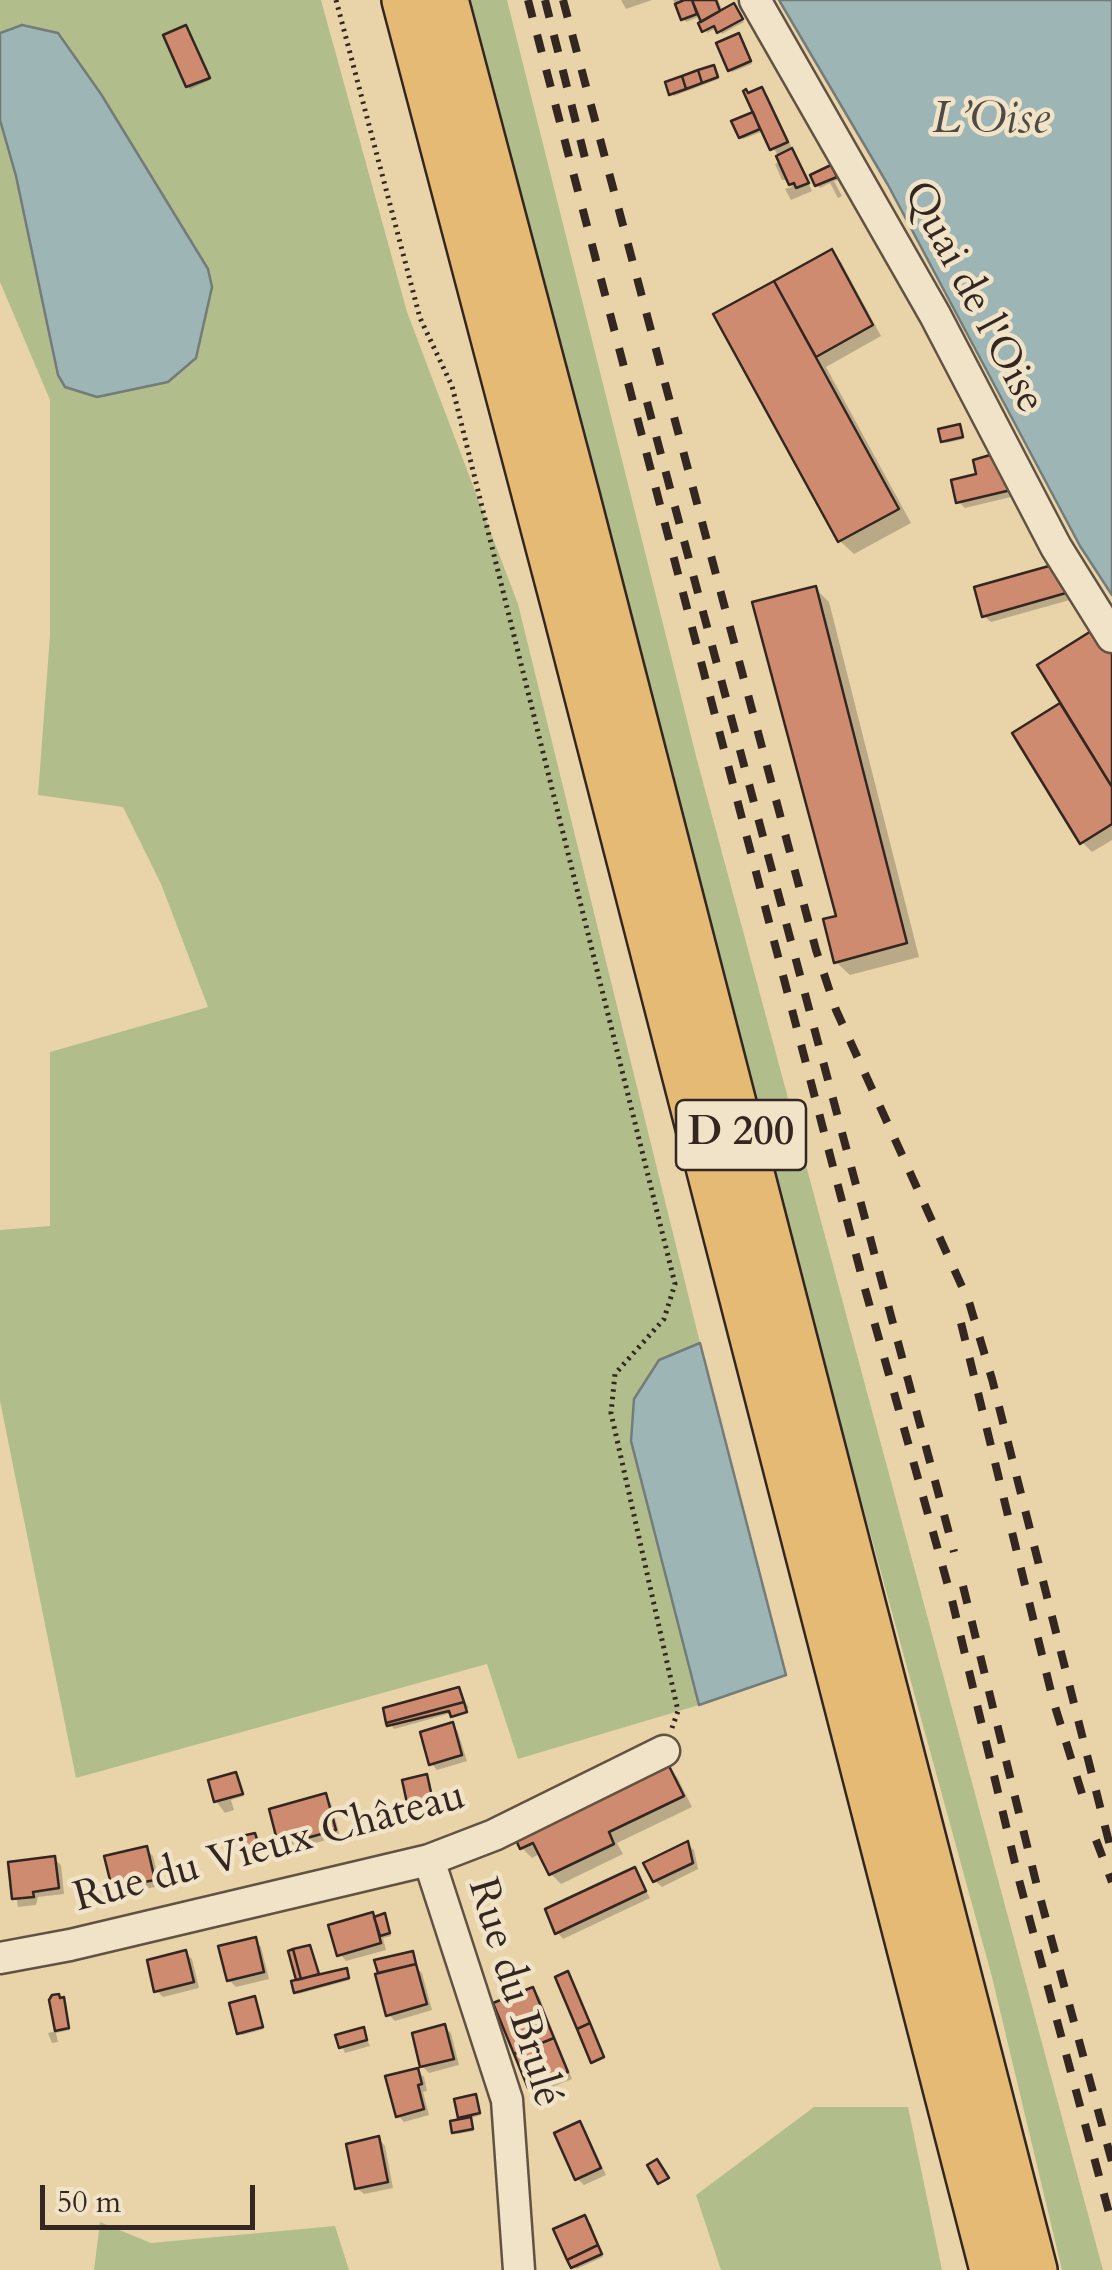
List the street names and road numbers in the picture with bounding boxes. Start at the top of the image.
street label: Quai de l'Oise [890,174,1054,422]
road number: D 200 [676,1100,806,1170]
street label: Rue du Vieux Château [69,1773,471,1925]
street label: Rue du Brulé [454,1873,572,2113]

